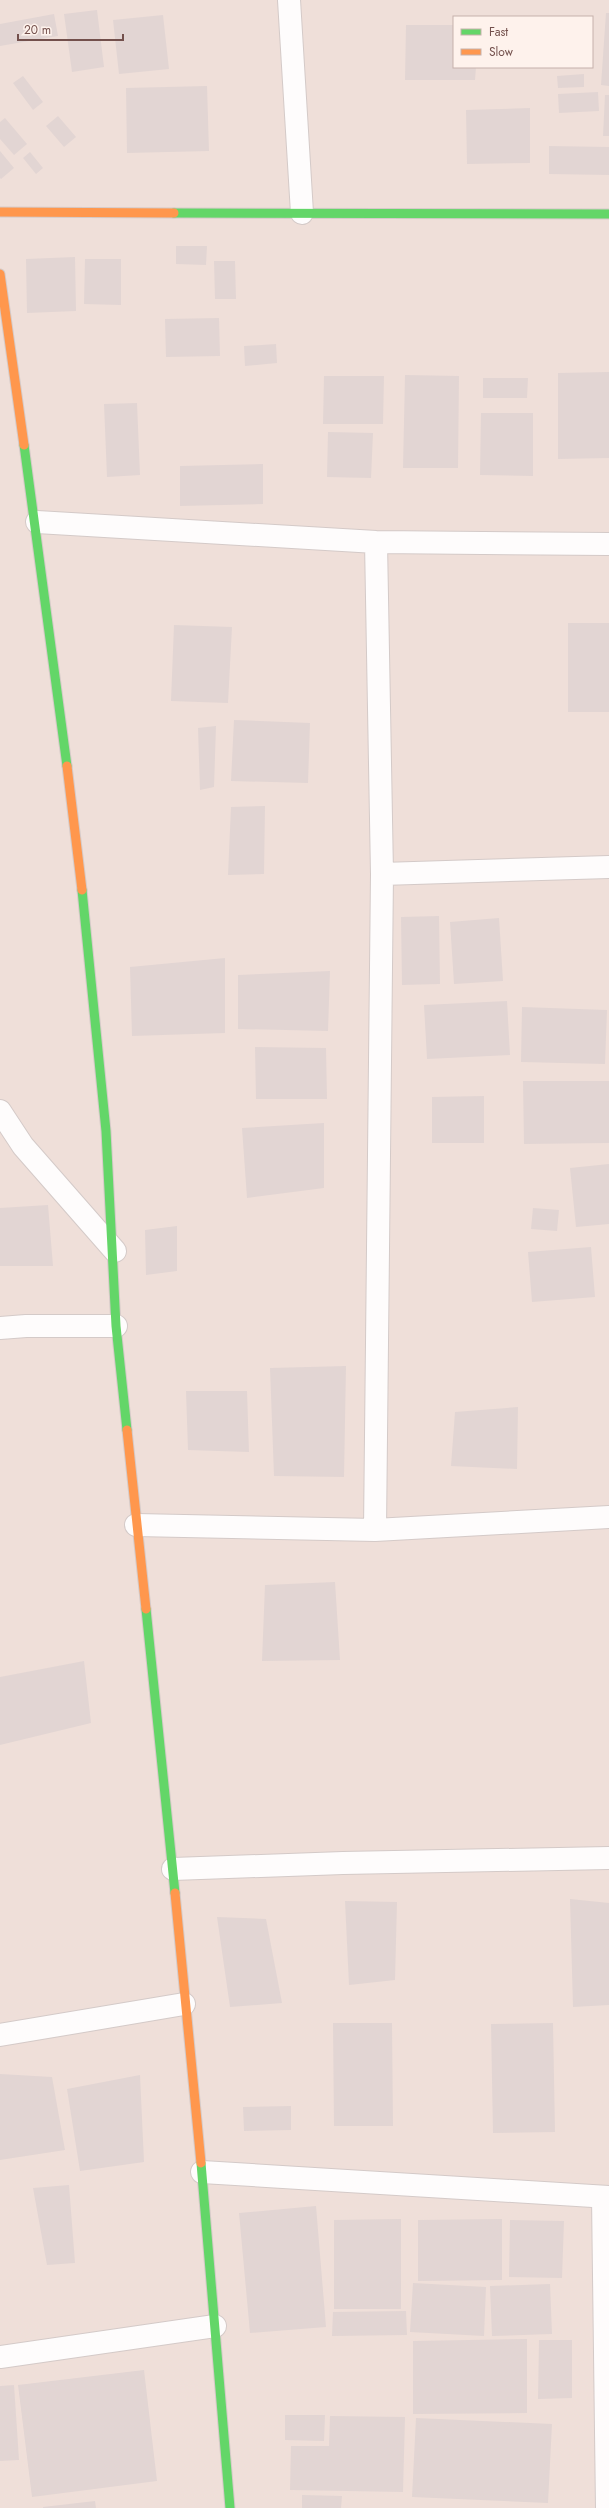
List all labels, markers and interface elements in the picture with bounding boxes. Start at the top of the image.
scale bar [18,16,123,42]
legend [453,16,593,68]
text: 20 m [24,21,51,39]
text: Fast [489,23,508,41]
text: Slow [489,43,514,61]

